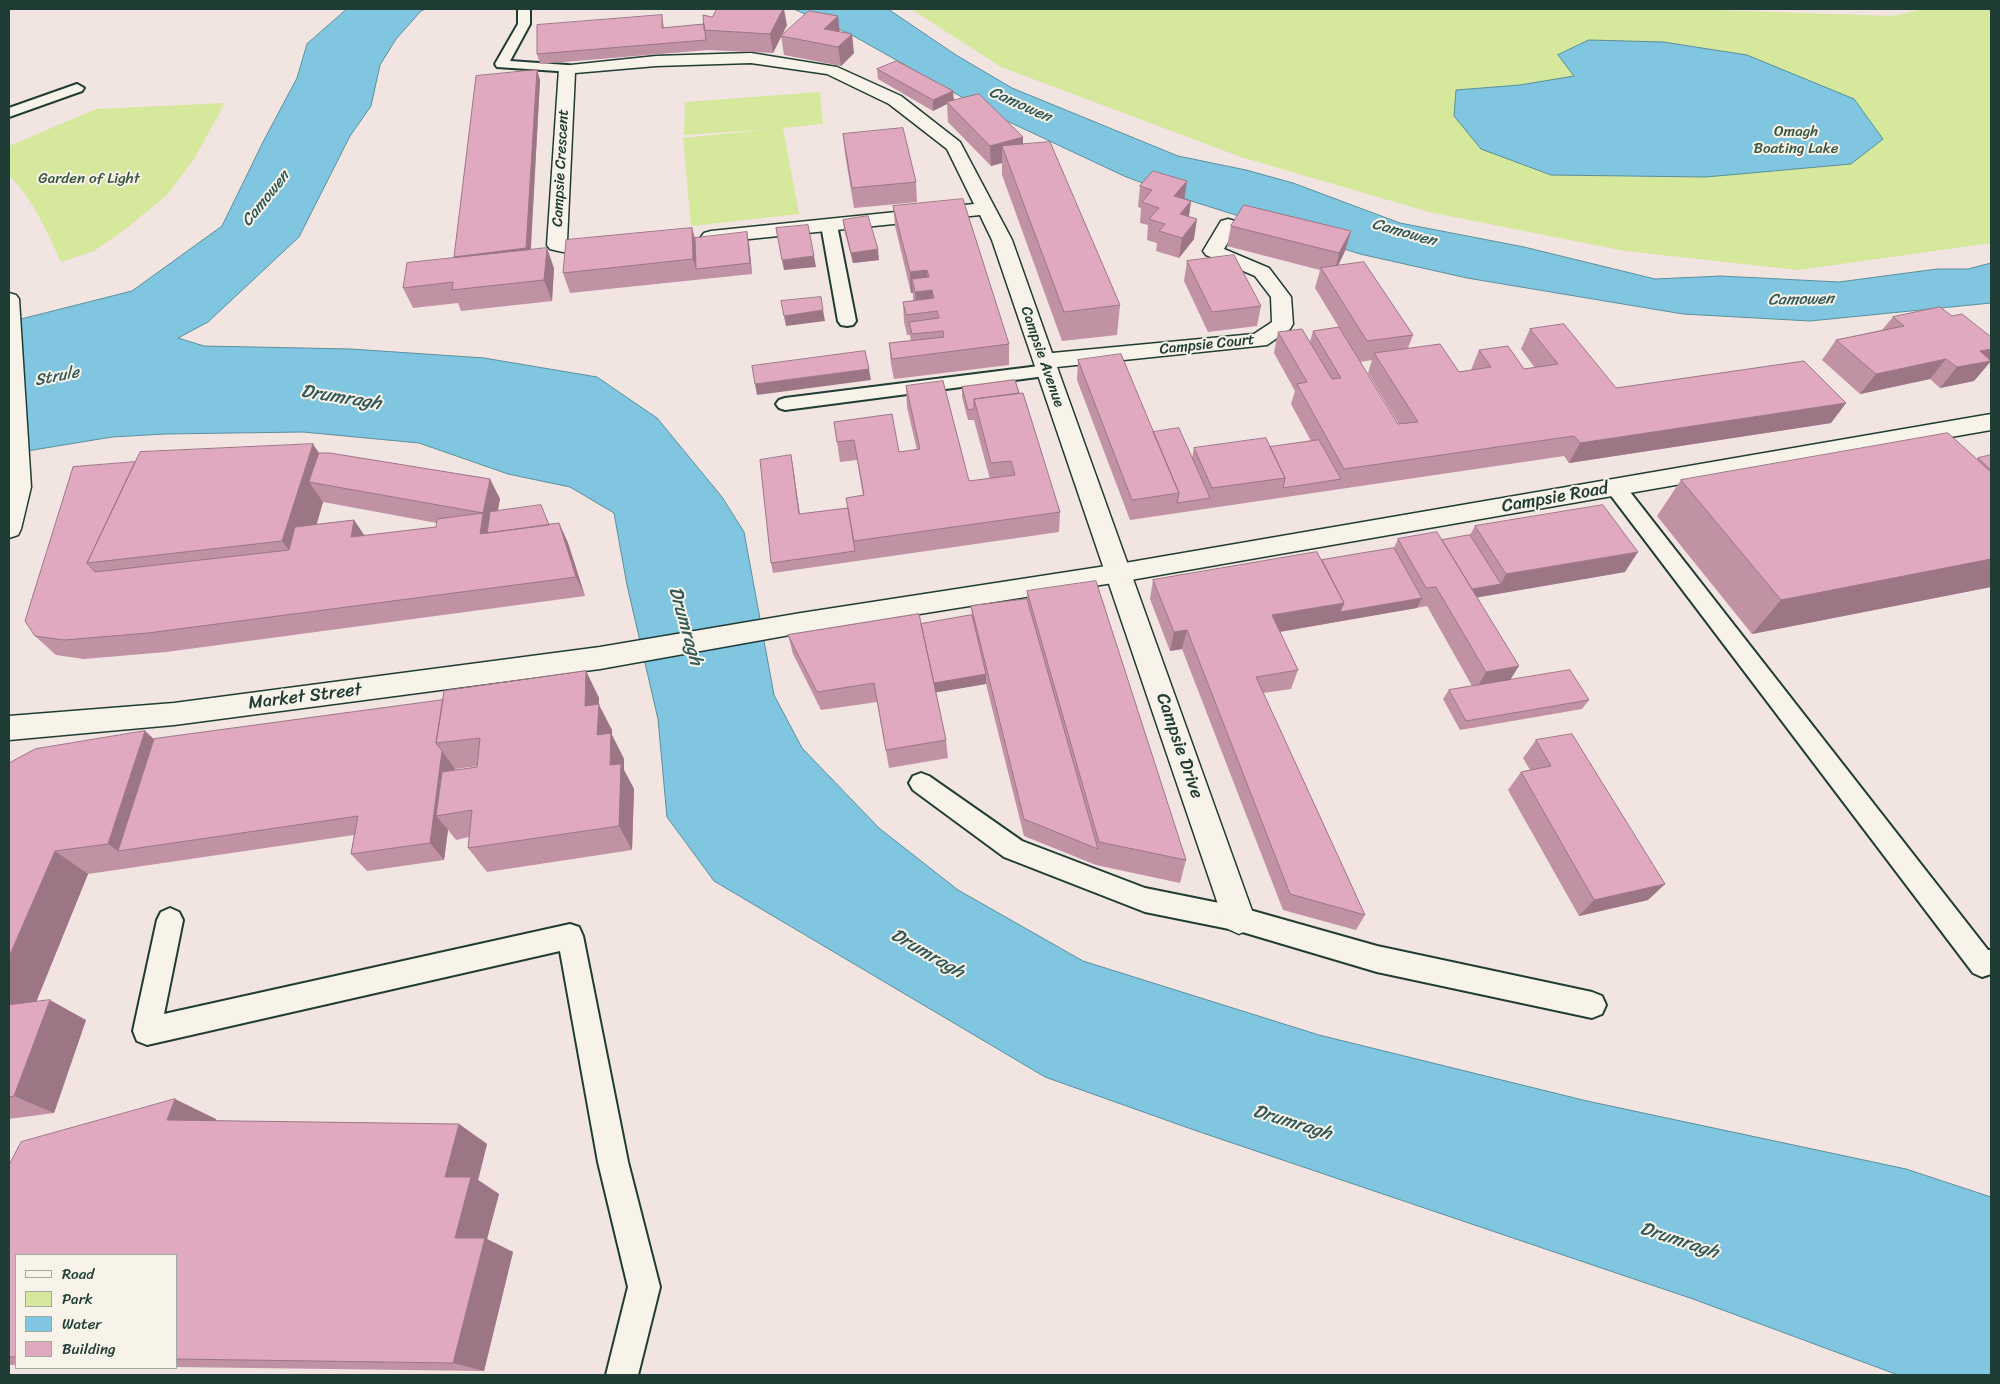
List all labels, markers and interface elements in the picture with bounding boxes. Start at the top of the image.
water label: Camowen [986,83,1054,127]
street label: Campsie Crescent [549,109,573,227]
park label: Omagh Boating Lake [1753,123,1839,158]
water label: Camowen [238,167,294,231]
park label: Garden of Light [38,170,140,188]
water label: Camowen [1370,215,1438,251]
water label: Camowen [1768,290,1834,310]
street label: Campsie Avenue [1016,304,1068,410]
street label: Campsie Court [1159,331,1255,359]
water label: Strule [33,363,81,391]
water label: Drumragh [299,380,383,416]
street label: Campsie Road [1500,478,1610,518]
water label: Drumragh [663,584,707,668]
street label: Market Street [247,679,363,715]
street label: Campsie Drive [1151,690,1207,802]
water label: Drumragh [886,924,968,984]
water label: Drumragh [1250,1100,1334,1146]
water label: Drumragh [1637,1218,1721,1264]
legend [15,1254,178,1369]
text: Road [62,1261,94,1287]
text: Park [62,1286,93,1312]
text: Water [62,1311,102,1337]
text: Building [62,1336,116,1362]

